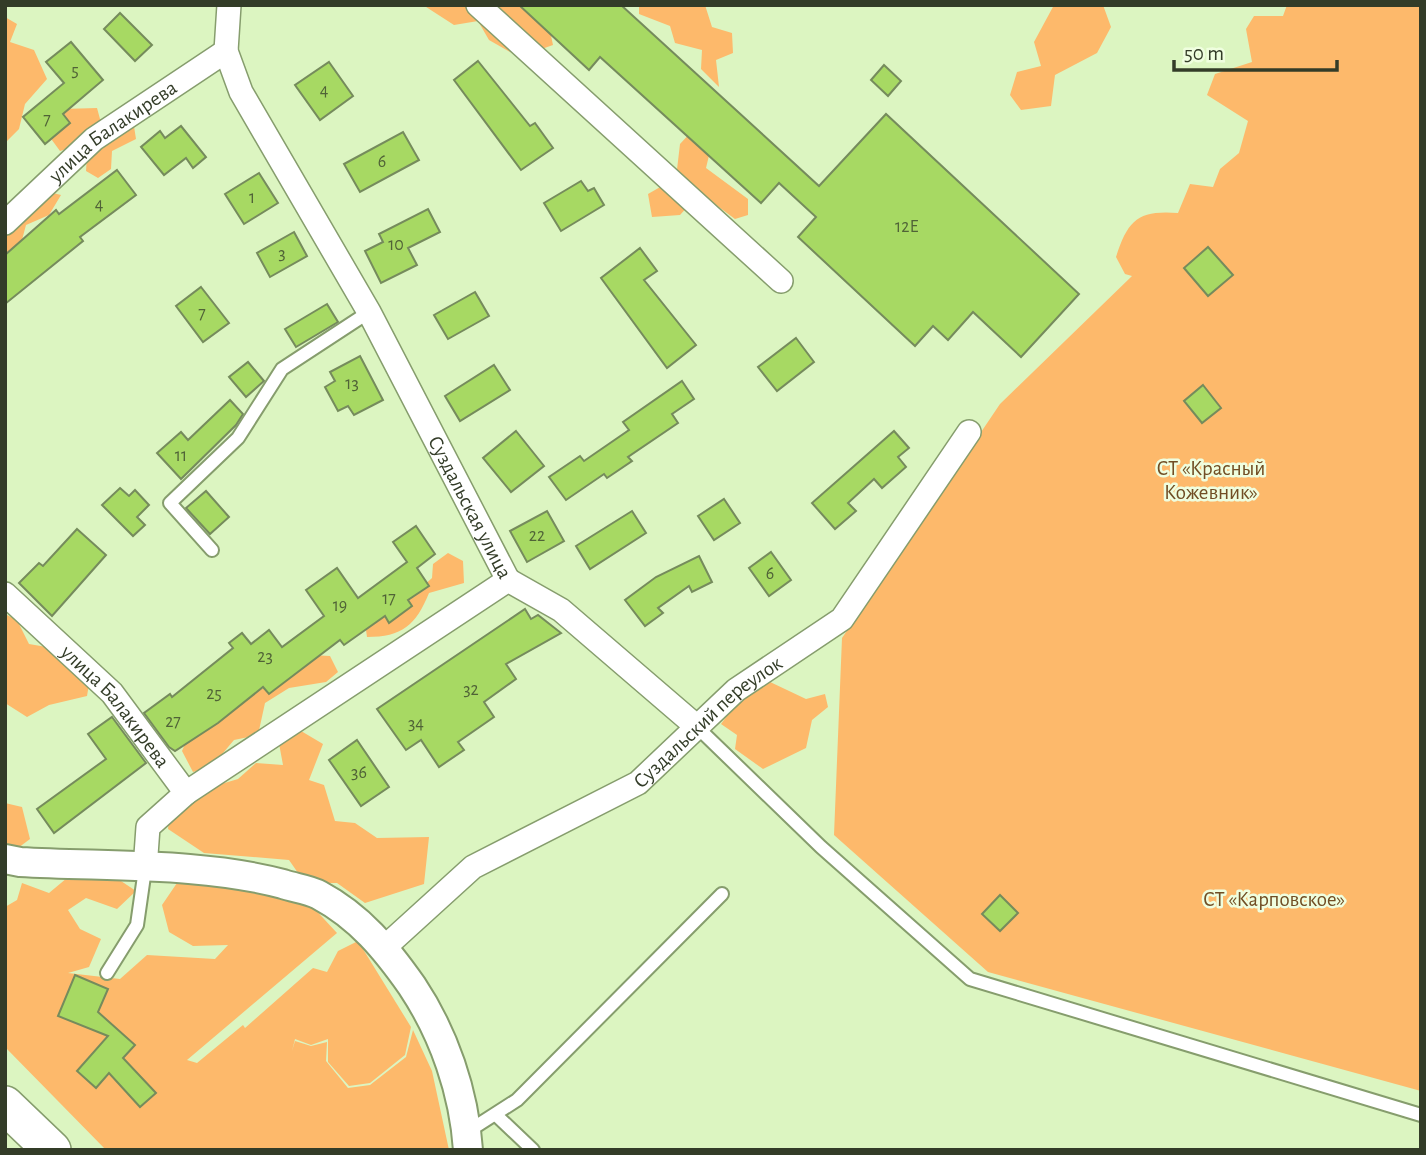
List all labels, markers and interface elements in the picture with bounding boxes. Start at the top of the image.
scale bar [1174,28,1337,72]
text: 50 m [1184,43,1224,64]
house number: 5 [71,62,79,80]
street label: улица Балакирева [44,76,181,187]
house number: 4 [320,82,329,100]
house number: 7 [43,111,51,129]
house number: 6 [378,153,386,171]
house number: 1 [249,189,255,207]
house number: 4 [95,196,104,214]
house number: 12Е [895,218,919,236]
house number: 10 [388,236,404,254]
house number: 3 [278,245,286,263]
house number: 7 [198,305,206,323]
house number: 13 [345,375,359,393]
street label: Суздальская улица [424,432,516,582]
house number: 11 [175,447,187,465]
park label: СТ «Красный Кожевник» [1157,458,1265,503]
house number: 22 [529,527,545,545]
house number: 6 [766,565,774,583]
house number: 17 [382,590,396,608]
house number: 19 [333,597,347,615]
street label: улица Балакирева [56,640,174,772]
house number: 23 [257,648,273,666]
street label: Суздальский переулок [629,652,786,792]
house number: 32 [463,681,479,699]
house number: 25 [206,685,222,703]
house number: 27 [165,713,181,731]
house number: 34 [408,715,424,733]
house number: 36 [351,764,367,782]
park label: СТ «Карповское» [1203,889,1345,910]

